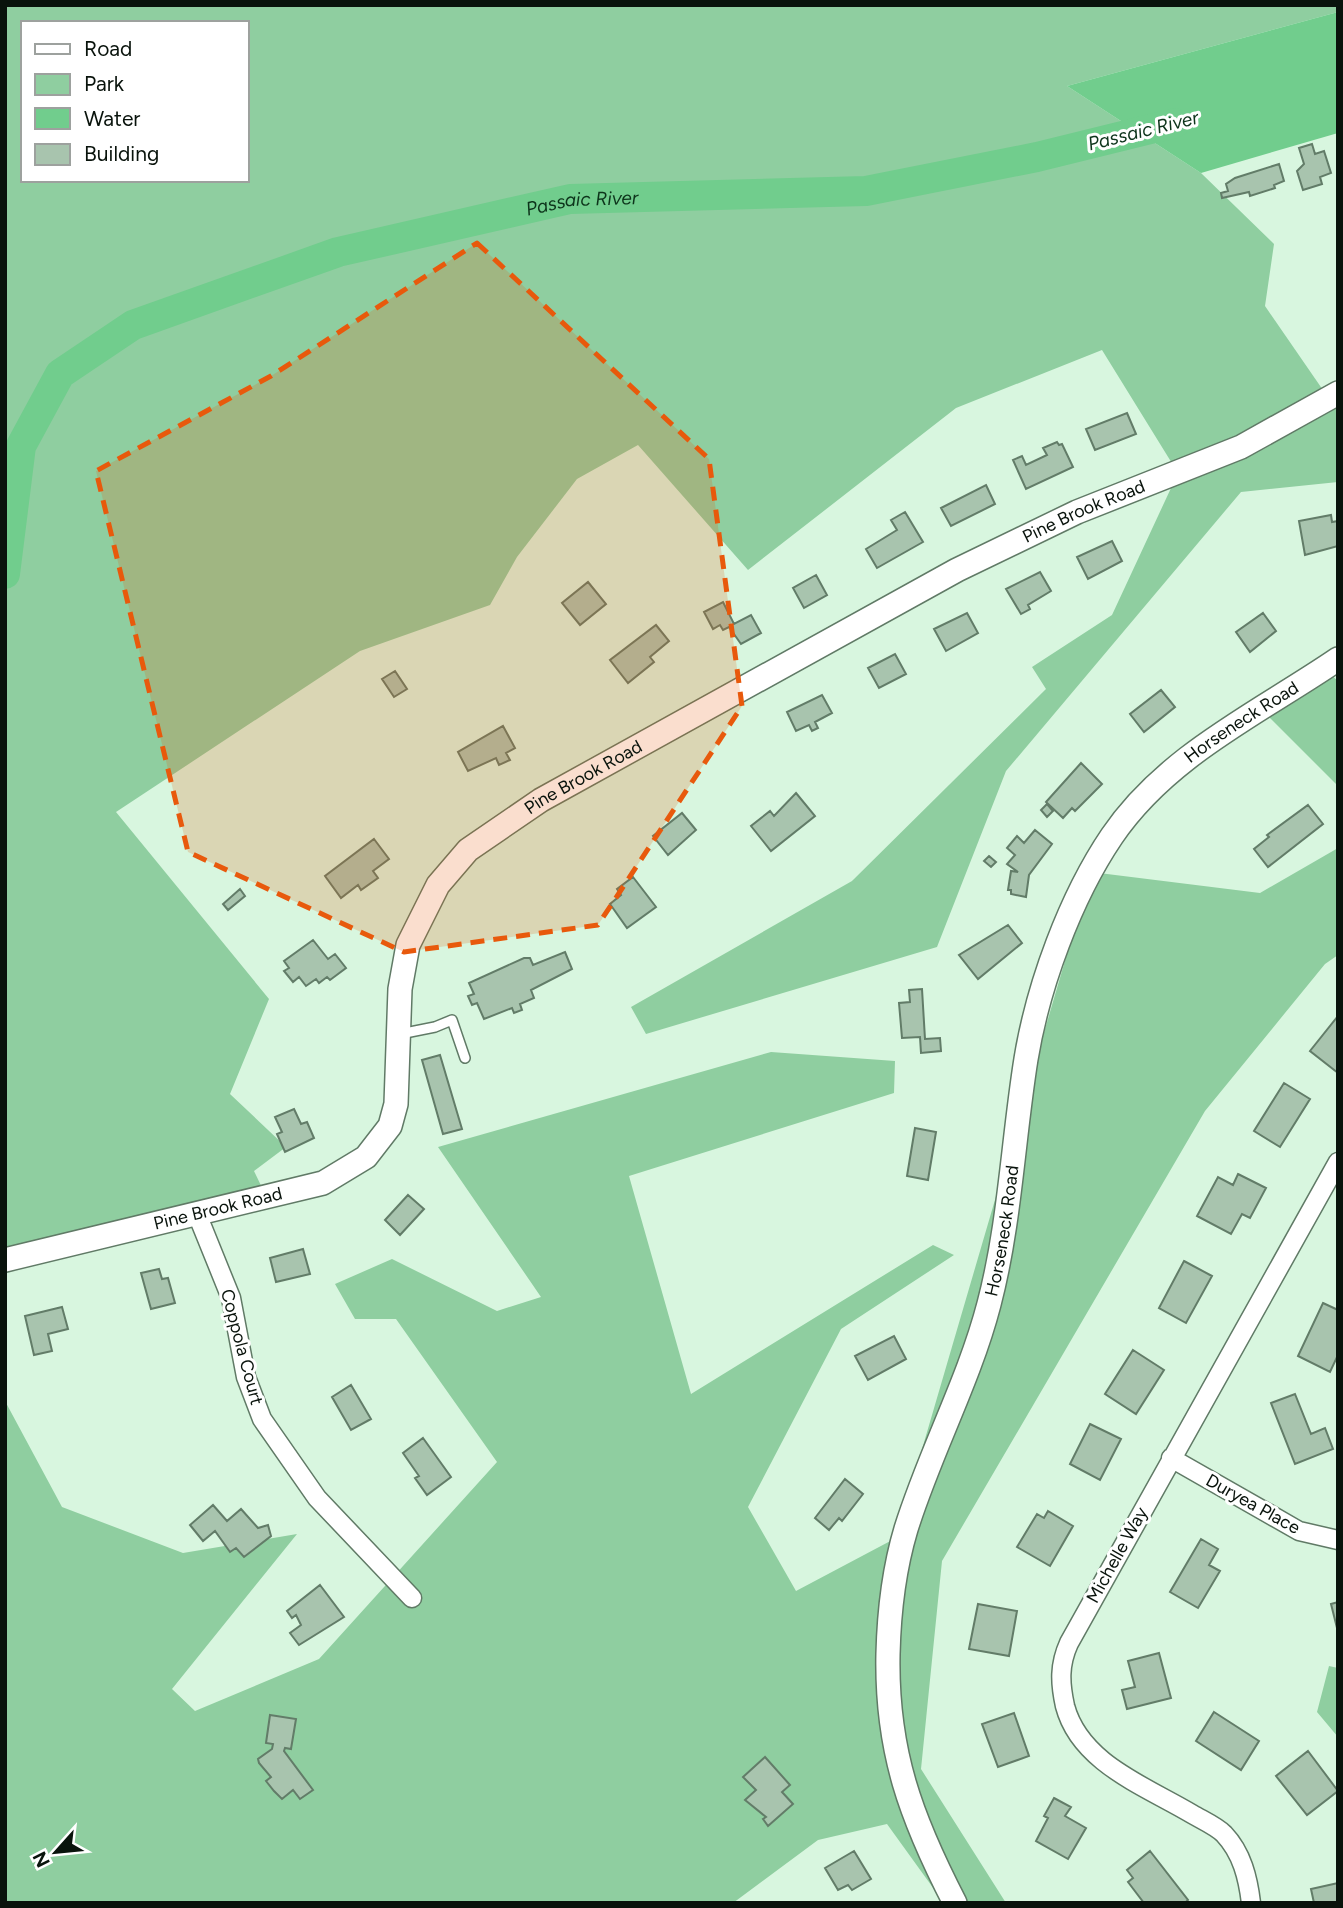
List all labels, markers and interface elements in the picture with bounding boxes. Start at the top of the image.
legend [21,21,248,182]
text: Road [84,36,132,61]
text: Park [84,71,125,96]
water label: Passaic River [1085,105,1201,155]
text: Water [84,106,140,131]
text: Building [84,141,159,166]
water label: Passaic River [524,186,639,221]
street label: Pine Brook Road [1019,475,1148,548]
street label: Horseneck Road [1180,676,1303,768]
street label: Pine Brook Road [520,735,646,819]
street label: Horseneck Road [980,1164,1023,1299]
street label: Pine Brook Road [151,1182,284,1235]
street label: Coppola Court [216,1287,268,1408]
street label: Duryea Place [1202,1469,1304,1539]
street label: Michelle Way [1082,1503,1153,1607]
north arrow [21,1817,91,1887]
text: N [28,1848,55,1871]

